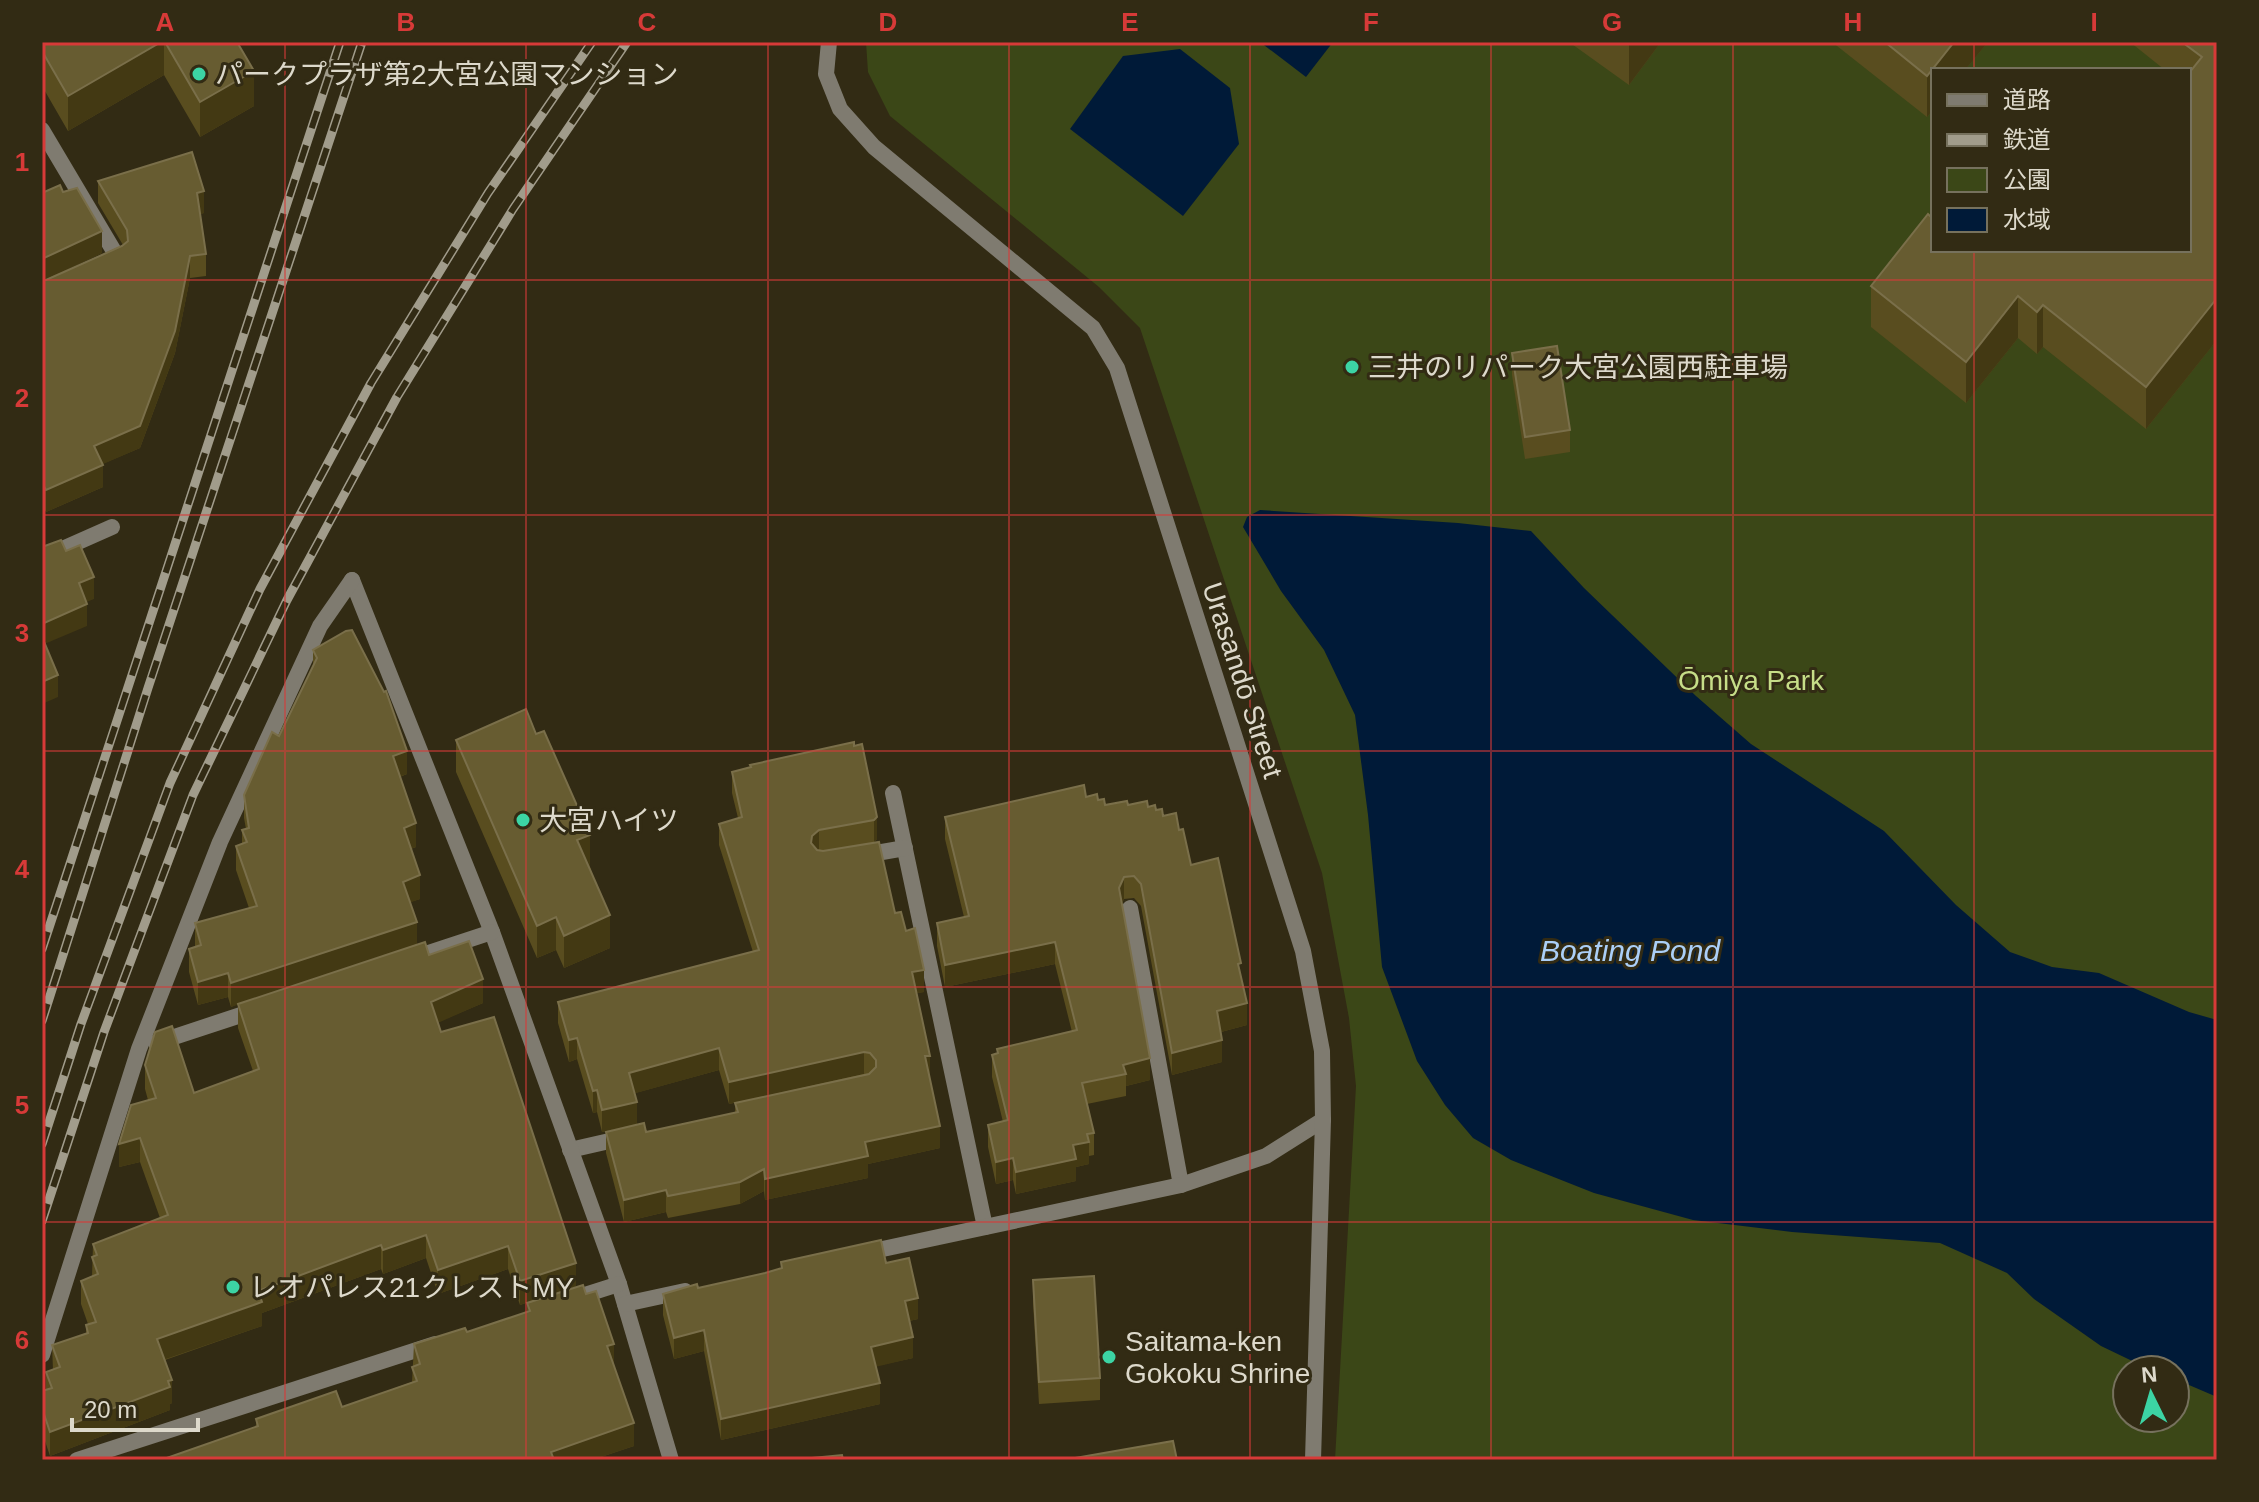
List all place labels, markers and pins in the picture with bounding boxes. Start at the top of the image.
place label: パークプラザ第2大宮公園マンション [215,59,679,90]
marker: パークプラザ第2大宮公園マンション [190,65,208,83]
place label: 三井のリパーク大宮公園西駐車場 [1368,352,1788,383]
marker: 三井のリパーク大宮公園西駐車場 [1343,358,1361,376]
place label: 大宮ハイツ [539,805,678,836]
marker: 大宮ハイツ [514,811,532,829]
place label: レオパレス21クレストMY [249,1272,574,1303]
marker: レオパレス21クレストMY [224,1278,242,1296]
place label: Saitama-ken Gokoku Shrine [1125,1326,1310,1389]
marker: Saitama-ken Gokoku Shrine [1100,1348,1118,1366]

